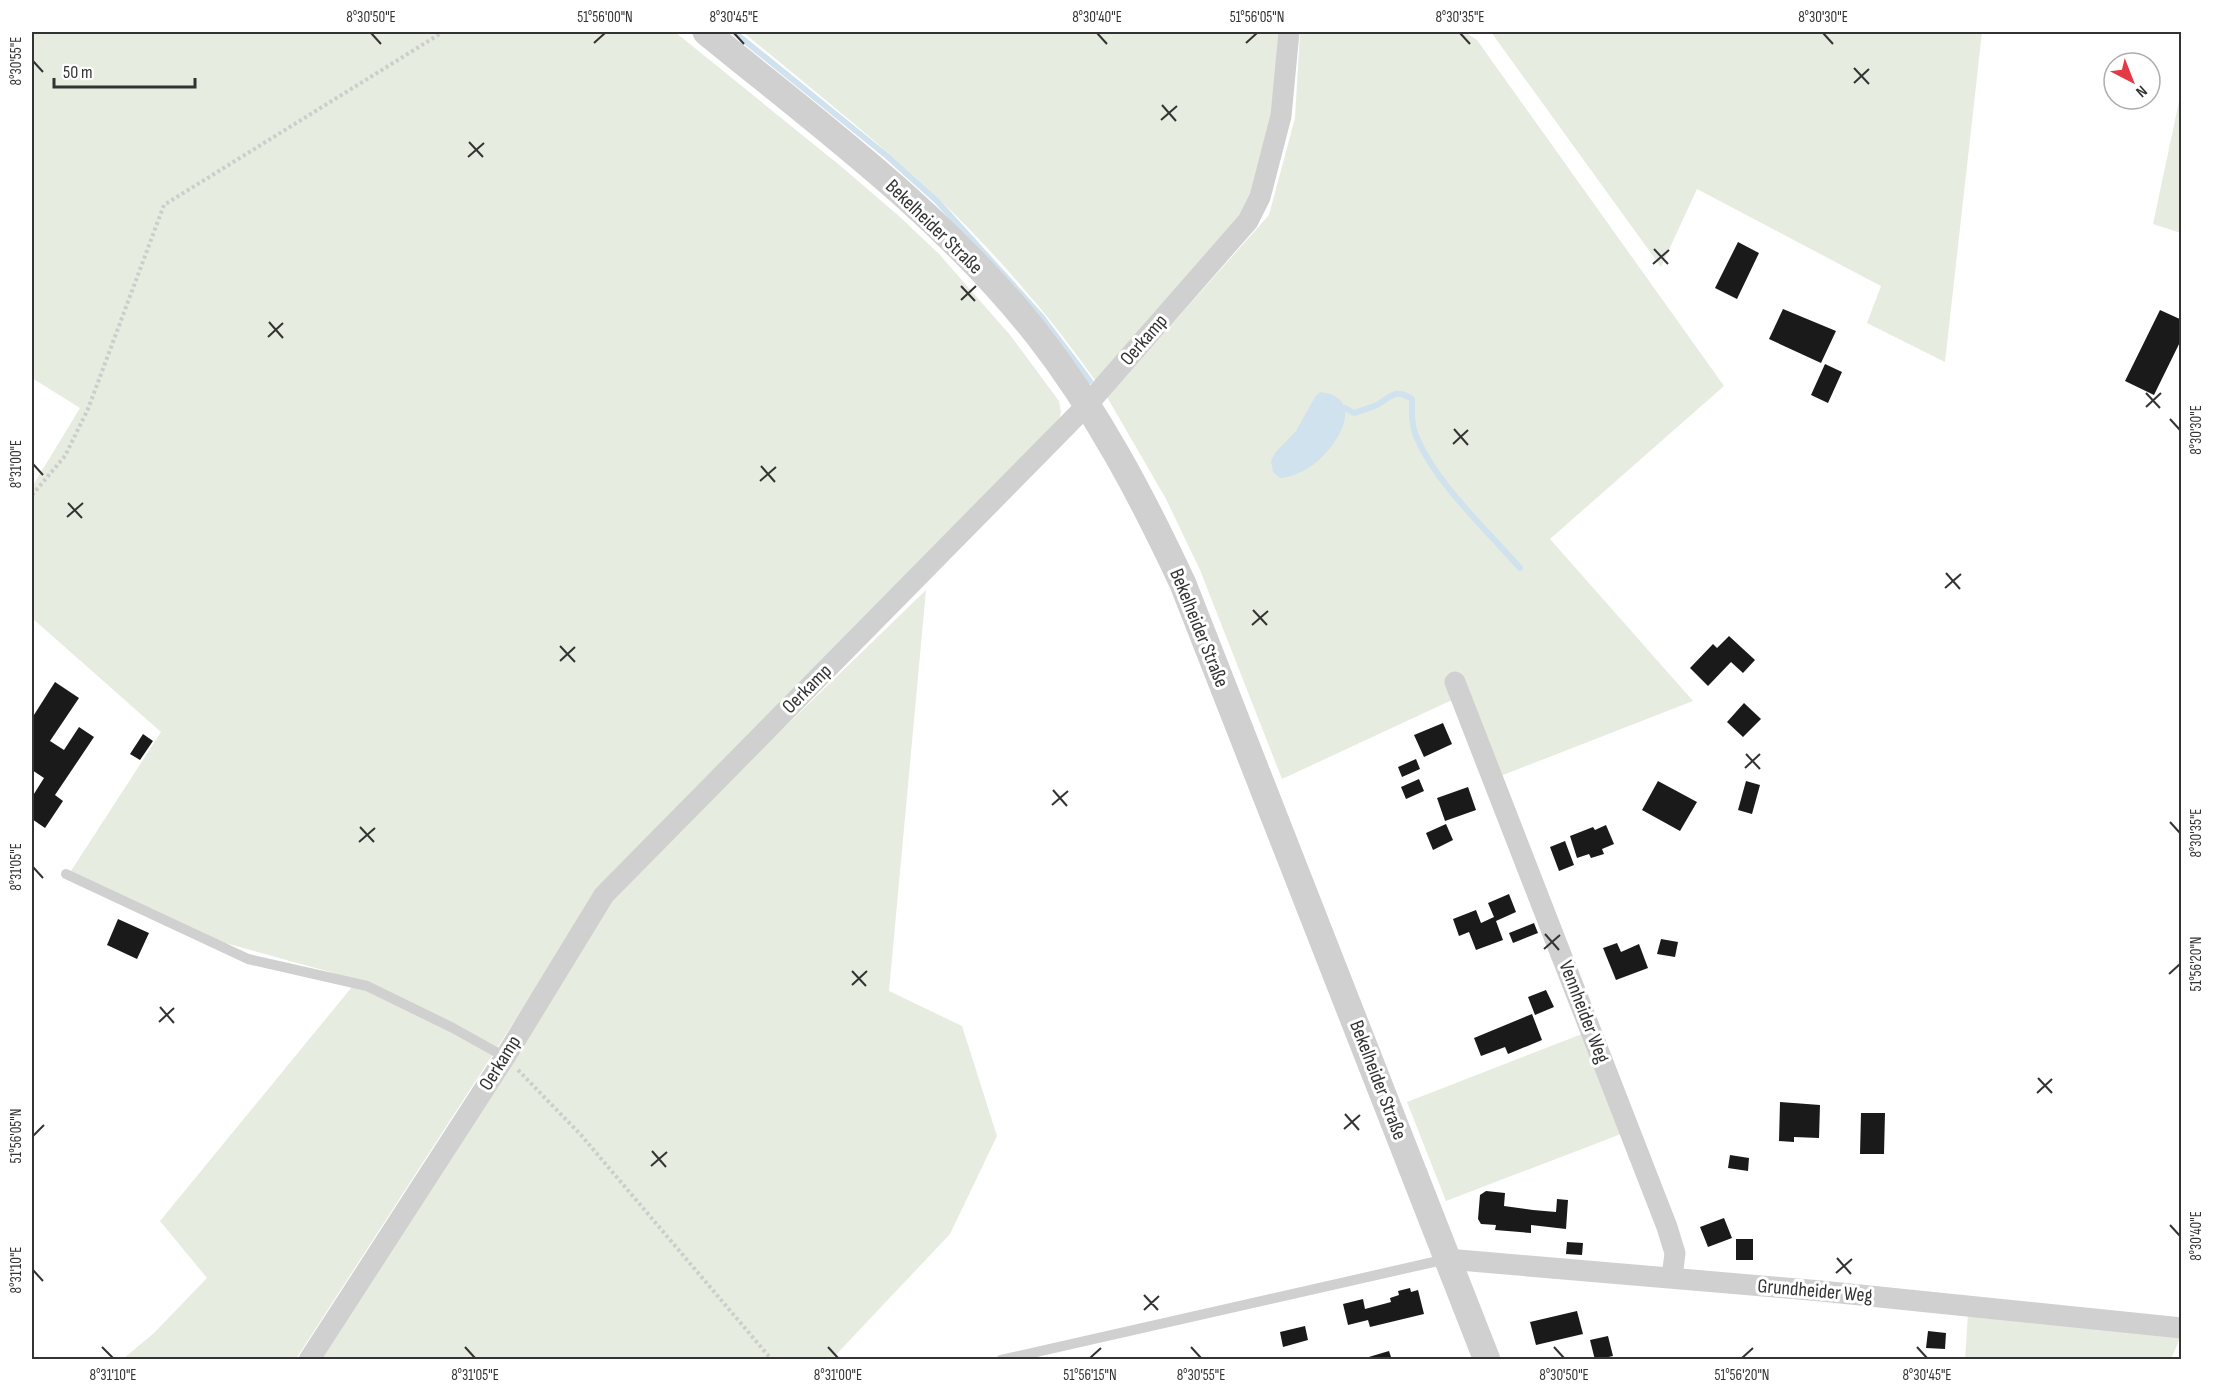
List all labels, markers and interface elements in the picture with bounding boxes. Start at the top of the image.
text: 8°30'50"E [346,8,396,27]
text: 51°56'00"N [577,8,633,27]
text: 8°30'45"E [709,8,759,27]
text: 8°30'40"E [1072,8,1122,27]
text: 51°56'05"N [1230,8,1284,27]
text: 8°30'35"E [1435,8,1485,27]
text: 8°30'30"E [1798,8,1848,27]
text: 8°30'55"E [7,37,26,85]
scale bar [54,51,195,89]
north arrow [2102,51,2162,111]
text: 50 m [63,62,93,83]
text: N [2132,81,2151,101]
street label: Bekelheider Straße [880,175,988,279]
street label: Oerkamp [1115,309,1173,371]
text: 8°30'30"E [2187,405,2206,455]
text: 8°31'00"E [7,440,26,488]
street label: Bekelheider Straße [1164,565,1234,691]
street label: Oerkamp [777,659,837,719]
text: 8°30'35"E [2187,808,2206,858]
text: 8°31'05"E [7,843,26,891]
text: 51°56'20"N [2187,937,2206,991]
street label: Vennheider Weg [1553,957,1615,1067]
street label: Bekelheider Straße [1344,1017,1412,1143]
street label: Oerkamp [474,1031,526,1095]
text: 51°56'05"N [7,1109,26,1163]
text: 8°30'40"E [2187,1211,2206,1261]
text: 8°31'10"E [7,1247,26,1293]
street label: Grundheider Weg [1757,1274,1874,1308]
text: 8°31'10"E [90,1366,136,1385]
text: 8°31'05"E [451,1366,499,1385]
text: 8°31'00"E [814,1366,862,1385]
text: 51°56'15"N [1063,1366,1117,1385]
text: 8°30'55"E [1177,1366,1225,1385]
text: 8°30'50"E [1539,1366,1589,1385]
text: 51°56'20"N [1715,1366,1769,1385]
text: 8°30'45"E [1902,1366,1952,1385]

